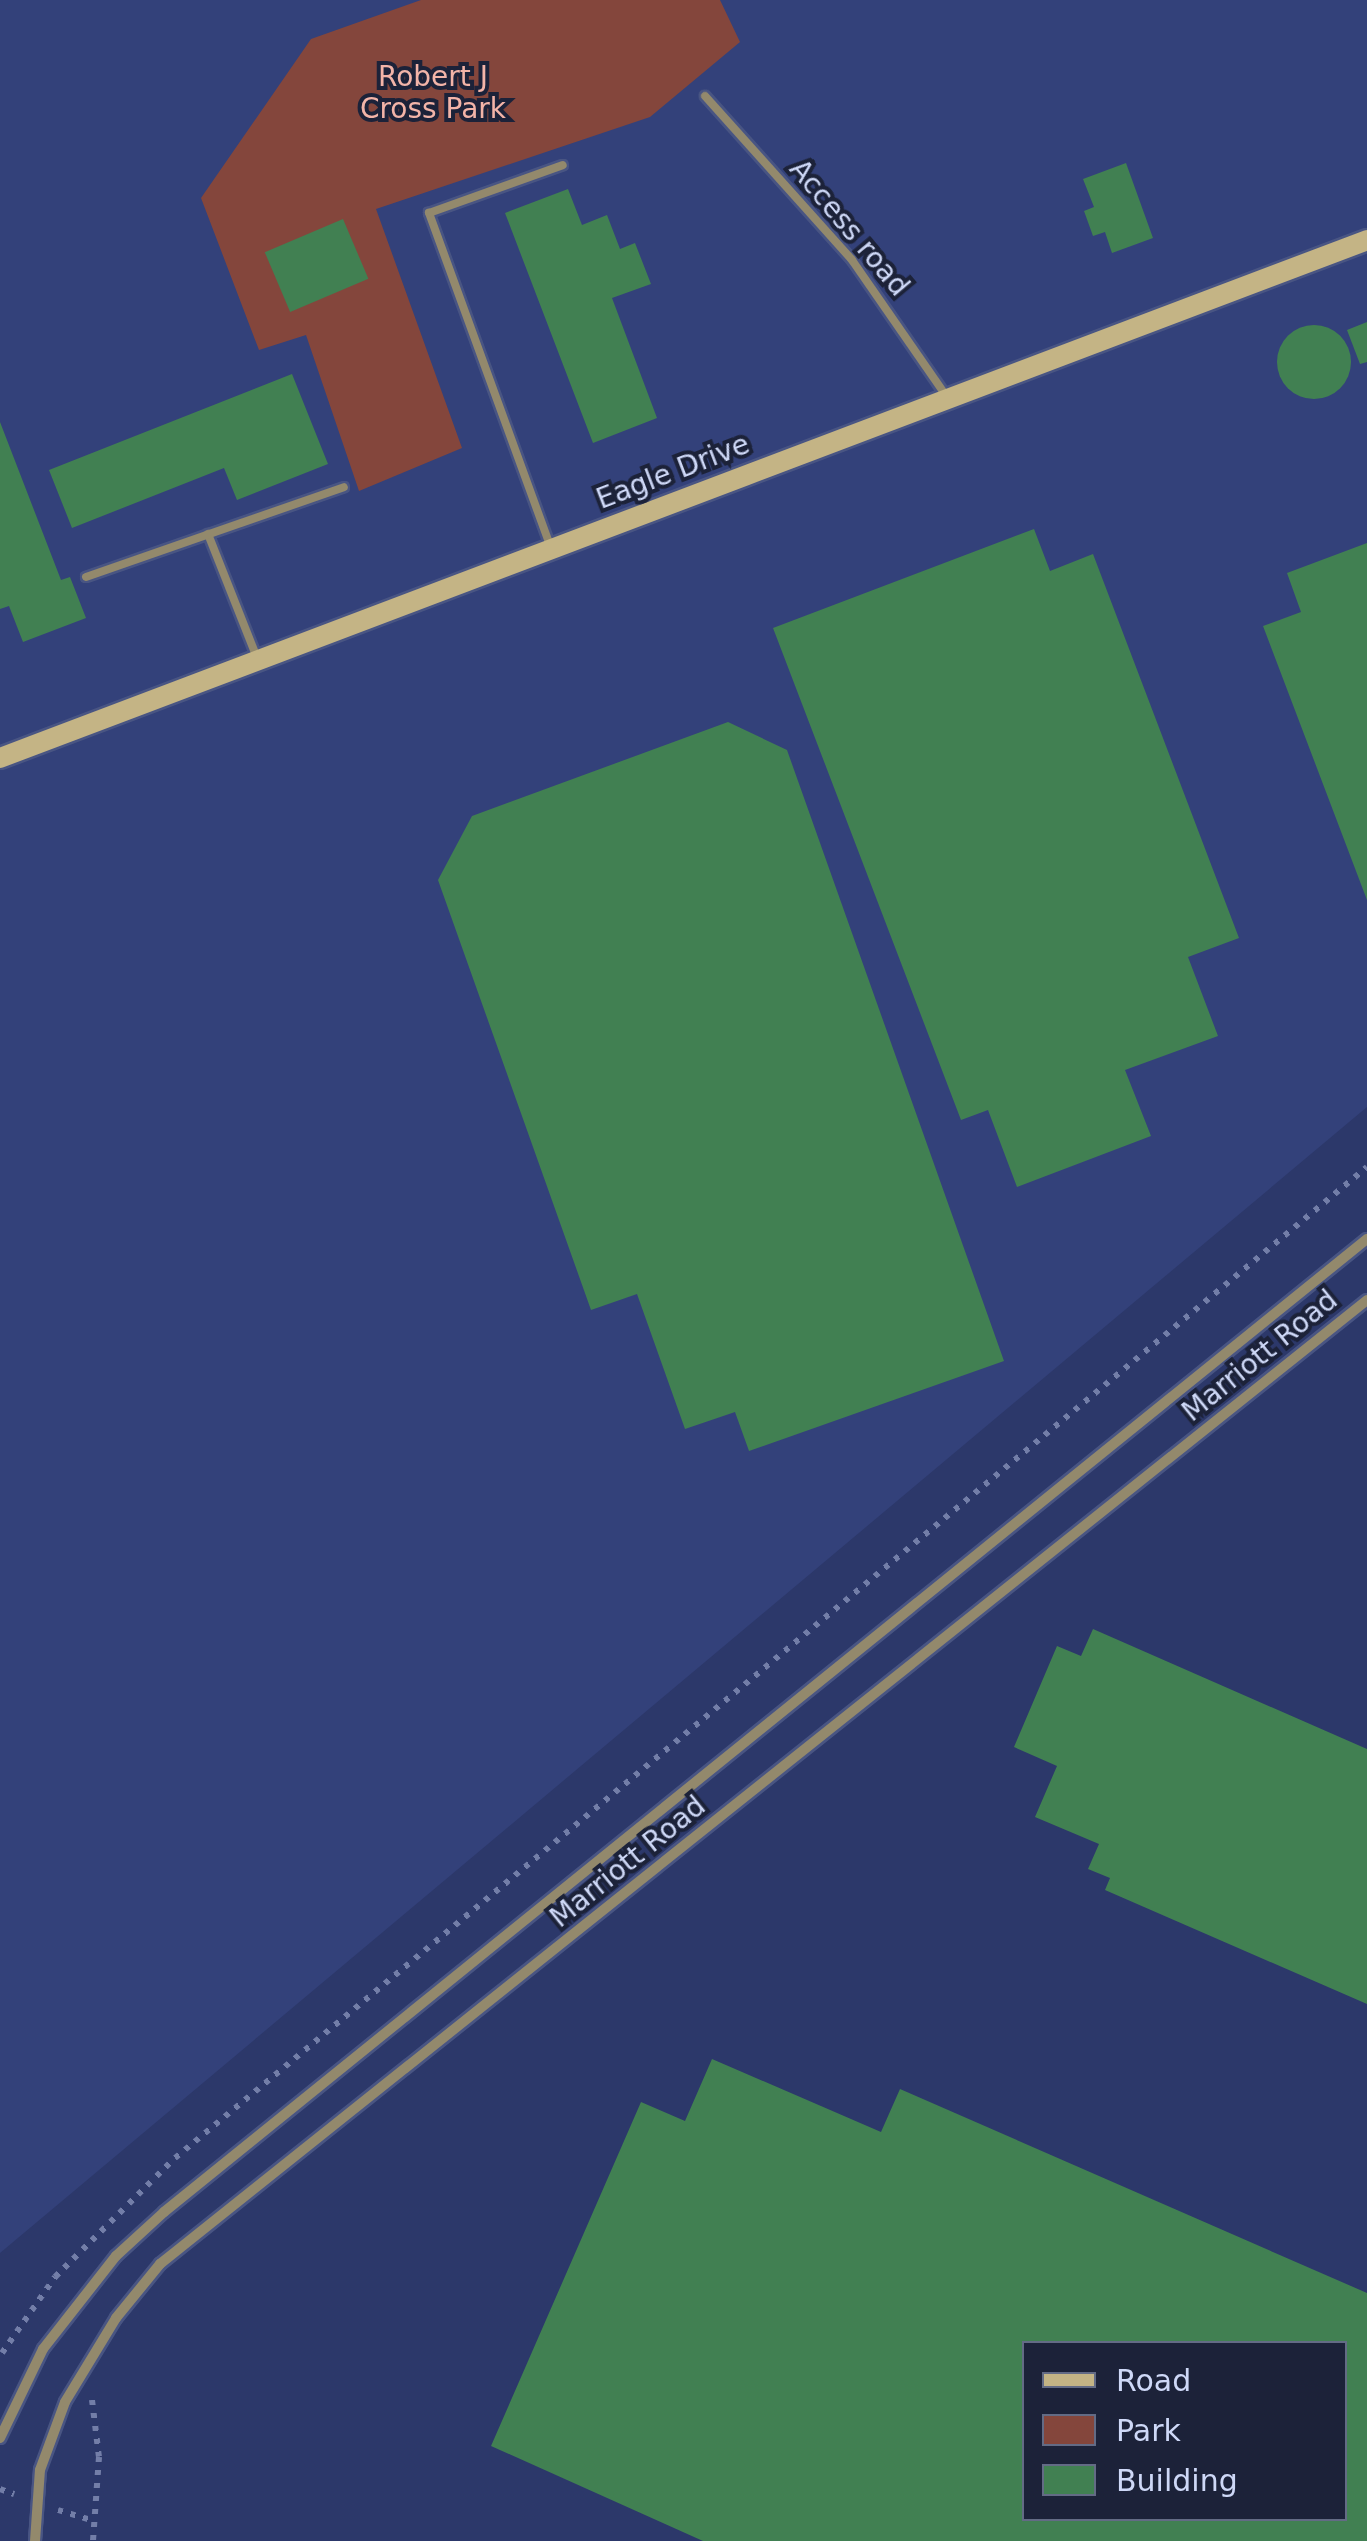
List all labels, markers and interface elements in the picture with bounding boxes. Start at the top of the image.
park label: Robert J Cross Park [360,60,506,126]
street label: Access road [782,153,916,303]
street label: Eagle Drive [592,427,754,517]
street label: Marriott Road [1176,1283,1344,1429]
street label: Marriott Road [544,1789,712,1935]
legend [1022,2341,1347,2521]
text: Road [1116,2363,1191,2398]
text: Park [1116,2413,1181,2448]
text: Building [1116,2463,1238,2498]

